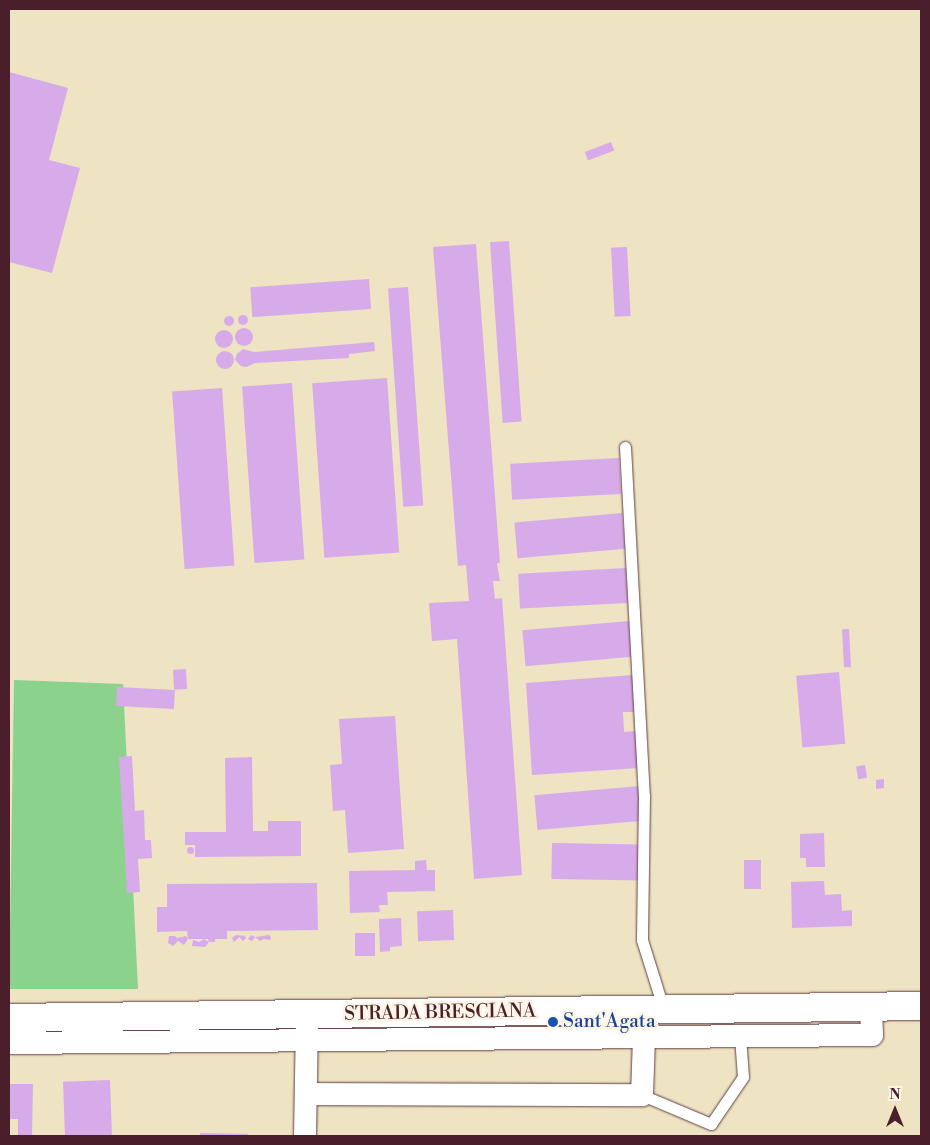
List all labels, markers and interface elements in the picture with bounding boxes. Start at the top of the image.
street label: STRADA BRESCIANA [344,1000,536,1026]
place label: Sant'Agata [563,1011,655,1033]
marker: Sant'Agata [547,1016,559,1028]
north arrow [870,1085,920,1135]
text: N [889,1086,901,1104]

